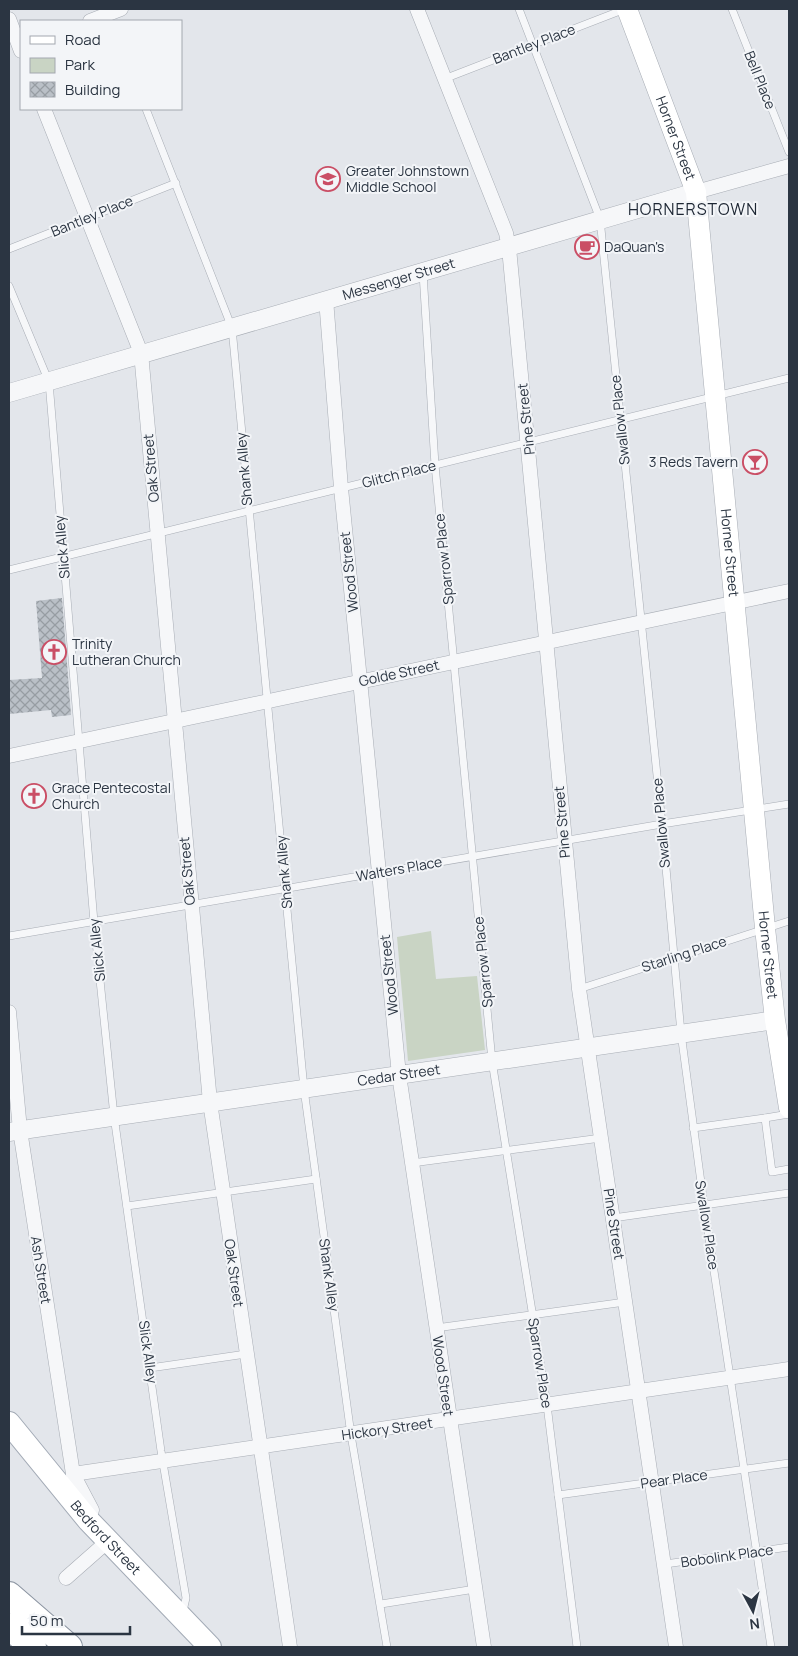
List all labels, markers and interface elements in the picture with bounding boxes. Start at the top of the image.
street label: Bantley Place [490,19,578,68]
legend [20,20,182,110]
text: Road [65,29,101,50]
street label: Bell Place [740,48,781,112]
text: Park [65,54,95,75]
text: Building [65,79,120,100]
street label: Horner Street [652,93,701,183]
place label: Greater Johnstown Middle School [346,161,469,196]
school or university icon: Greater Johnstown Middle School [315,166,341,192]
street label: Bantley Place [48,190,136,241]
district label: HORNERSTOWN [628,198,758,220]
cafe icon: DaQuan's [574,234,600,260]
place label: DaQuan's [604,237,664,256]
street label: Messenger Street [340,253,457,304]
street label: Swallow Place [605,374,634,466]
street label: Pine Street [512,382,539,456]
street label: Shank Alley [231,431,256,507]
street label: Oak Street [138,433,163,503]
bar icon: 3 Reds Tavern [742,449,768,475]
place label: 3 Reds Tavern [649,452,738,471]
street label: Glitch Place [360,455,438,492]
street label: Horner Street [717,508,744,598]
street label: Sparrow Place [429,513,458,606]
street label: Slick Alley [49,514,74,580]
street label: Wood Street [335,530,362,613]
place label: Trinity Lutheran Church [72,634,181,669]
church icon: Trinity Lutheran Church [41,639,67,665]
street label: Golde Street [357,655,441,690]
street label: Swallow Place [647,777,674,869]
place label: Grace Pentecostal Church [52,778,171,813]
church icon: Grace Pentecostal Church [21,783,47,809]
street label: Pine Street [549,785,574,859]
street label: Shank Alley [271,834,296,910]
street label: Oak Street [174,836,199,906]
street label: Walters Place [354,852,443,885]
street label: Horner Street [754,910,783,1000]
street label: Sparrow Place [468,916,497,1009]
street label: Slick Alley [84,917,109,983]
street label: Starling Place [639,931,729,976]
street label: Wood Street [375,933,402,1016]
street label: Cedar Street [356,1059,442,1090]
street label: Swallow Place [691,1179,724,1271]
street label: Pine Street [599,1187,630,1261]
street label: Ash Street [27,1235,56,1306]
street label: Shank Alley [315,1237,344,1313]
street label: Oak Street [220,1238,249,1309]
street label: Sparrow Place [524,1316,557,1410]
street label: Slick Alley [135,1319,162,1385]
street label: Wood Street [428,1334,459,1418]
street label: Hickory Street [340,1413,434,1444]
street label: Pear Place [639,1464,709,1493]
street label: Bedford Street [67,1496,146,1579]
street label: Bobolink Place [679,1540,774,1571]
north arrow [728,1586,778,1636]
scale bar [22,1604,130,1636]
text: 50 m [30,1610,64,1631]
text: N [748,1614,761,1634]

